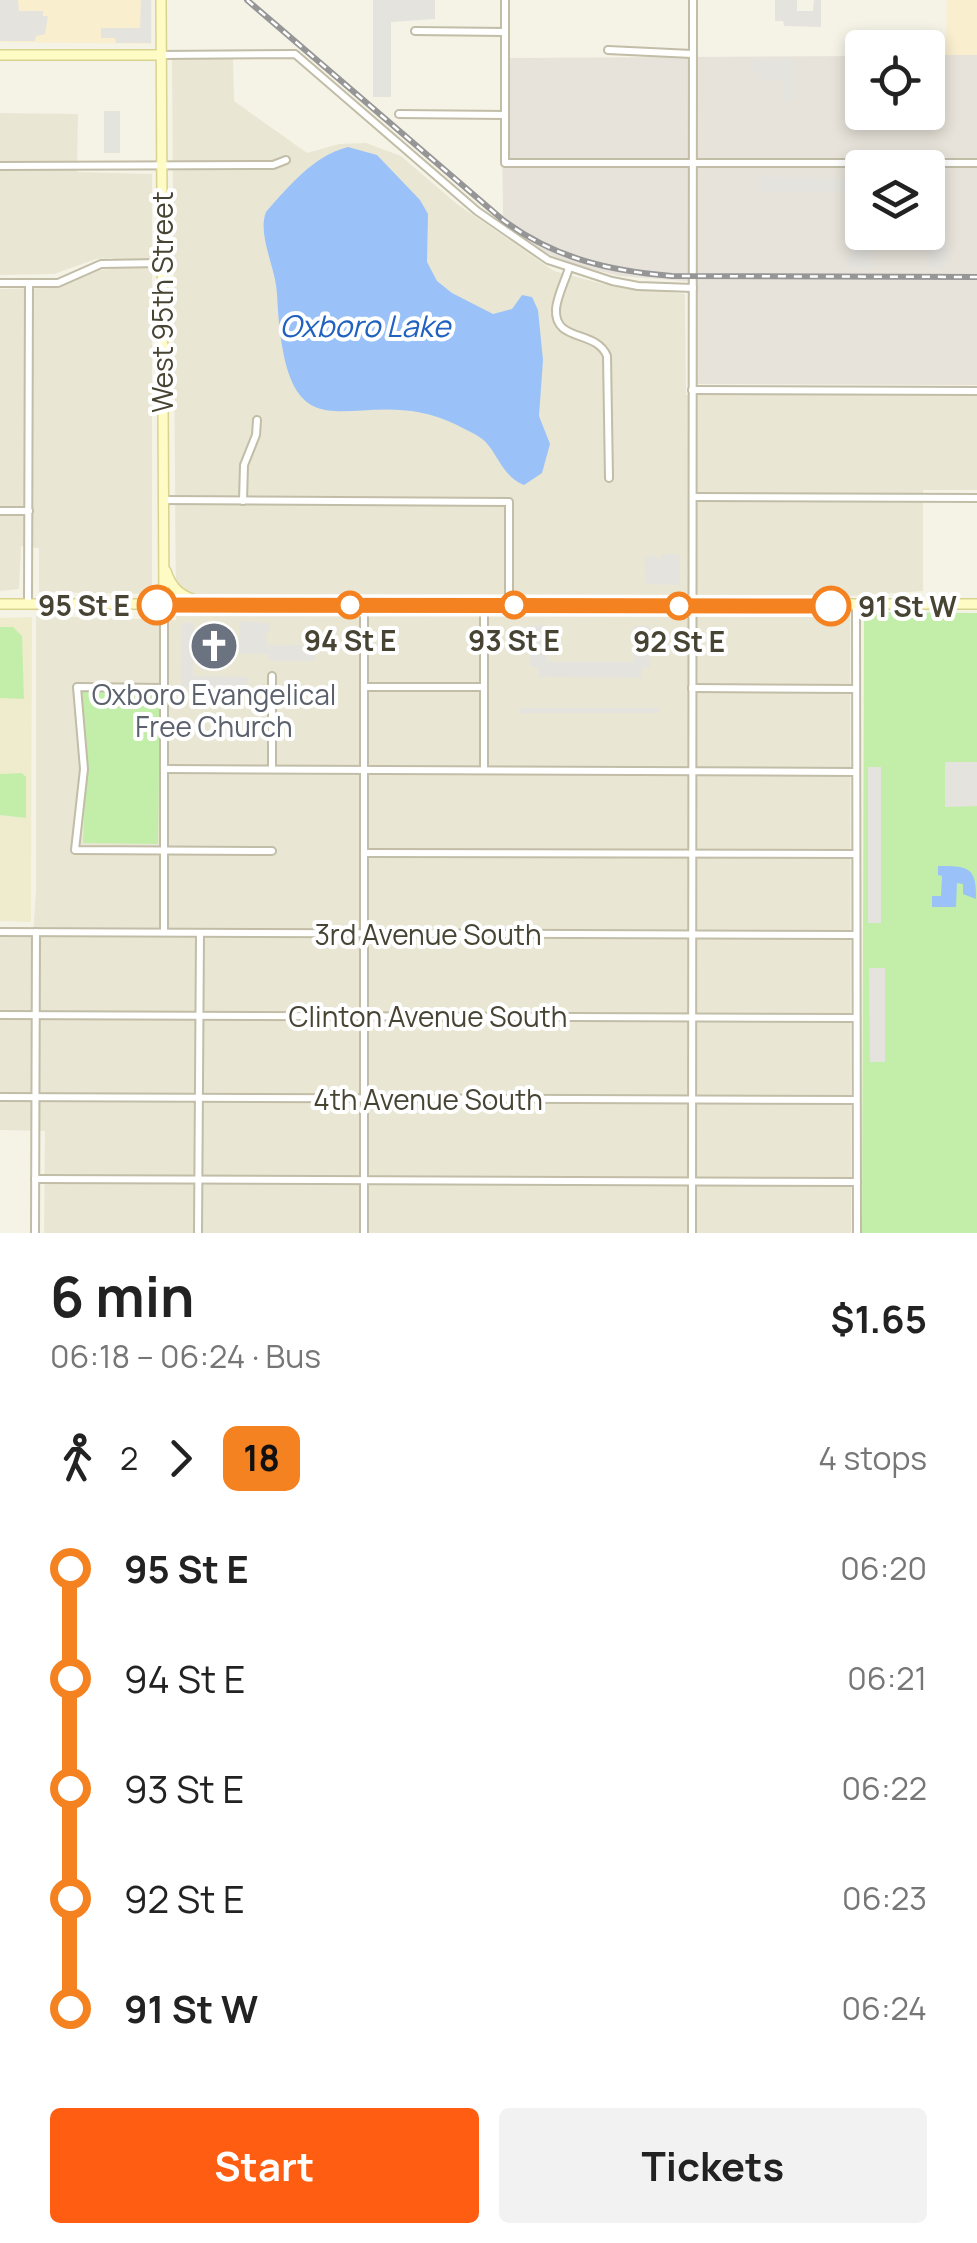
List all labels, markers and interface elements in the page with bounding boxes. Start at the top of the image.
map controls [845,30,945,250]
button: locate [845,30,945,130]
button: layers [845,150,945,250]
street label: West 95th Street [143,191,181,413]
water label: Oxboro Lake [280,305,452,346]
place label: 95 St E [38,586,130,624]
marker: 95 St E [138,586,176,624]
marker: 91 St W [812,587,850,625]
place label: 91 St W [858,587,957,625]
marker: 94 St E [337,592,363,618]
marker: 93 St E [501,592,527,618]
marker: 92 St E [666,593,692,619]
church icon: Oxboro Evangelical Free Church [188,620,240,672]
place label: 94 St E [304,621,396,659]
place label: 93 St E [468,621,560,659]
place label: 92 St E [633,622,725,660]
place label: Oxboro Evangelical Free Church [92,675,336,745]
street label: 3rd Avenue South [314,915,542,953]
street label: Clinton Avenue South [289,997,567,1035]
street label: 4th Avenue South [313,1080,543,1118]
text: 6 min [50,1258,194,1334]
text: $1.65 [831,1292,927,1344]
text: 06:18 – 06:24 · Bus [50,1334,321,1378]
icon: walk [50,1431,105,1486]
icon: forward [153,1431,208,1486]
text: 18 [243,1434,280,1482]
text: 2 [120,1436,138,1480]
text: 4 stops [818,1436,927,1480]
text: 95 St E [124,1542,249,1594]
text: 06:20 [840,1546,927,1590]
text: 94 St E [124,1652,246,1704]
text: 06:21 [847,1656,927,1700]
text: 93 St E [124,1762,244,1814]
text: 06:22 [842,1766,927,1810]
text: 92 St E [124,1872,245,1924]
text: 06:23 [842,1876,927,1920]
text: 91 St W [124,1982,258,2034]
text: 06:24 [842,1986,927,2030]
button: Start [50,2108,479,2223]
button: Tickets [499,2108,927,2223]

